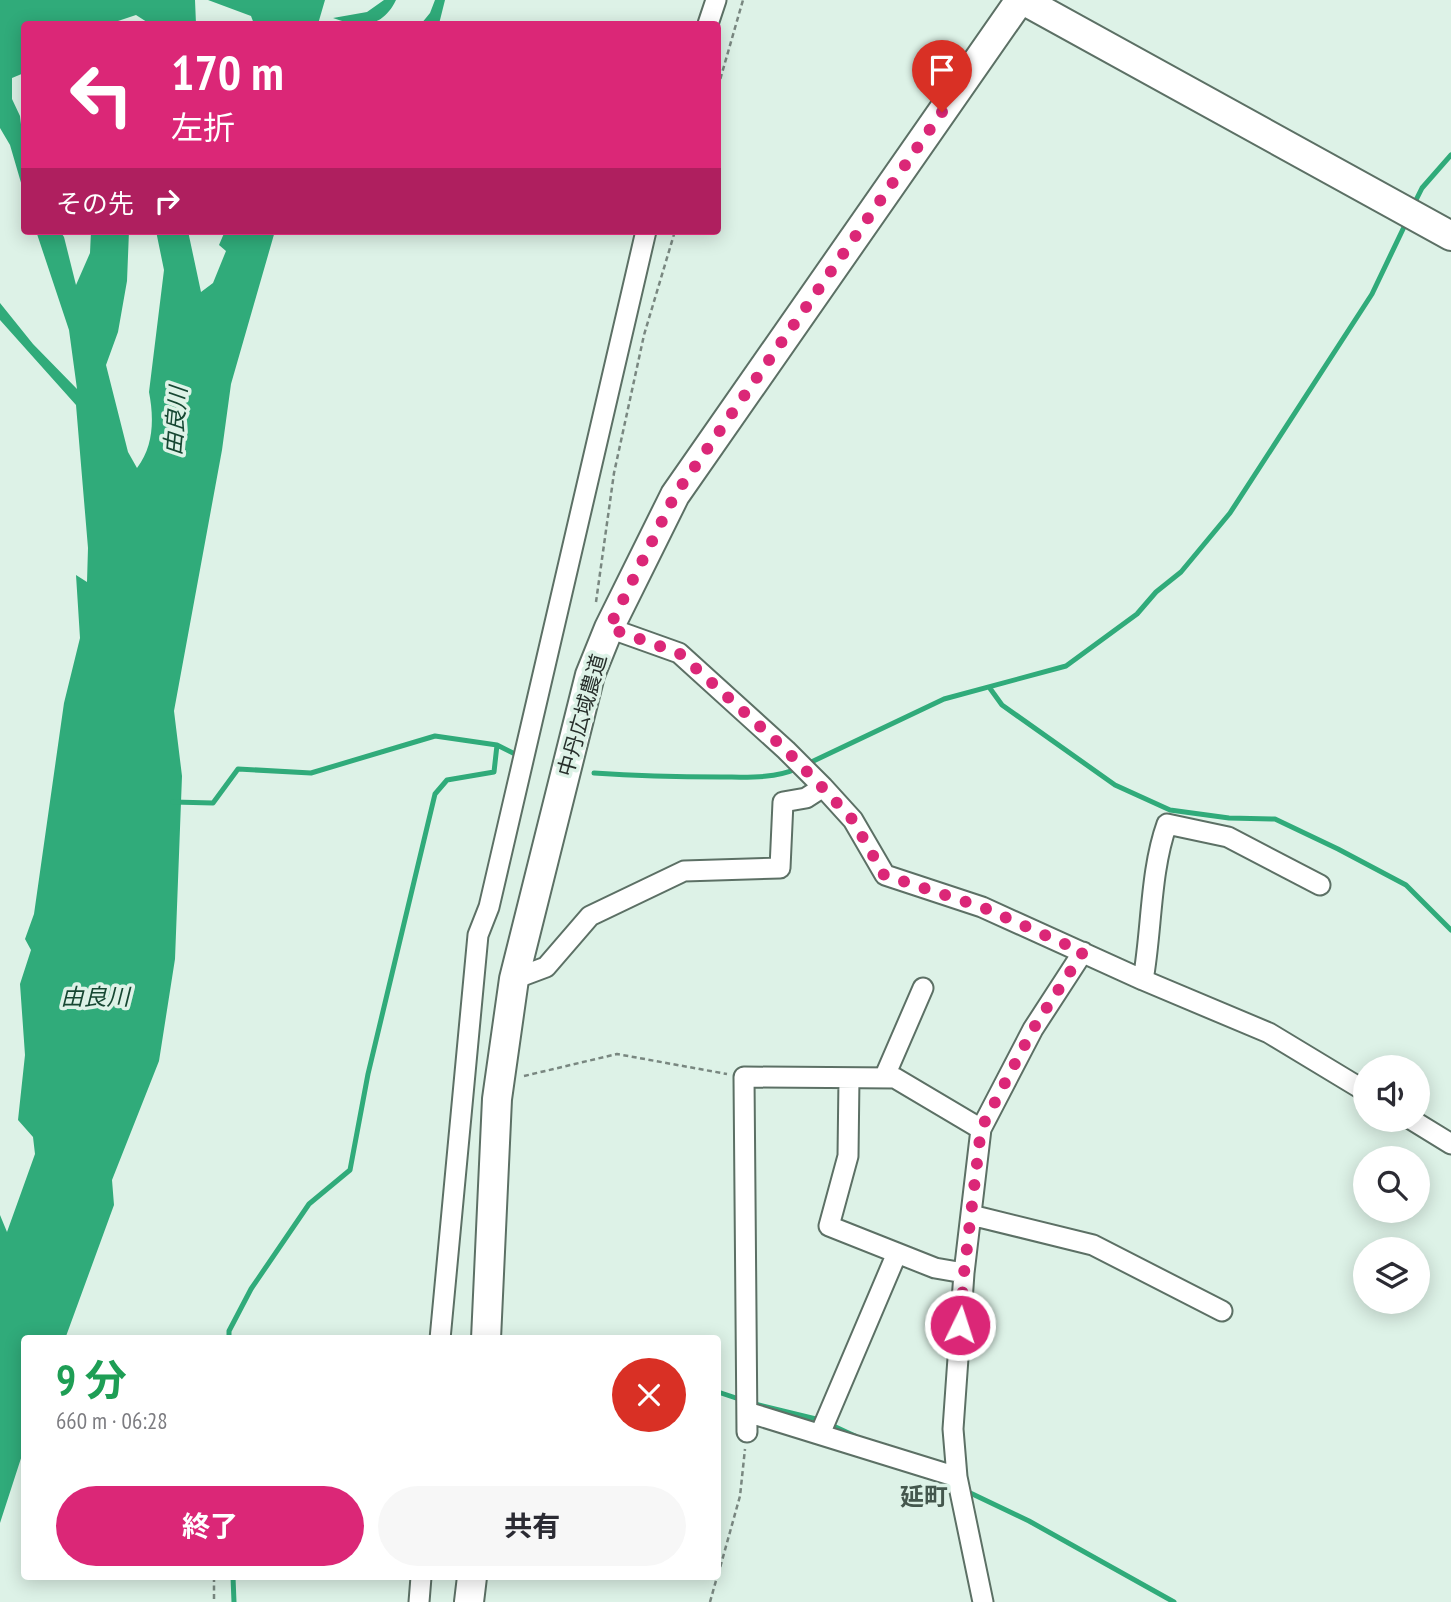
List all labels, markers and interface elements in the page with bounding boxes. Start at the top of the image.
text: 170 m [171,40,284,104]
pin [912,40,972,112]
icon: left [56,49,147,140]
icon: arrive [923,51,961,89]
text: 左折 [171,106,235,148]
icon: right [148,182,186,220]
text: その先 [56,187,134,220]
water label: 由良川 [158,382,193,457]
street label: 中丹広域農道 [552,651,612,779]
water label: 由良川 [61,982,133,1011]
map controls [1353,1055,1430,1314]
button: sound [1353,1055,1430,1132]
button: search [1353,1146,1430,1223]
button: layers [1353,1237,1430,1314]
position arrow [923,1288,997,1362]
text: 9 分 [56,1352,127,1407]
button: close [612,1358,686,1432]
text: 660 m · 06:28 [56,1406,168,1435]
district label: 延町 [900,1481,948,1512]
button: 終了 [56,1486,364,1566]
button: 共有 [378,1486,686,1566]

